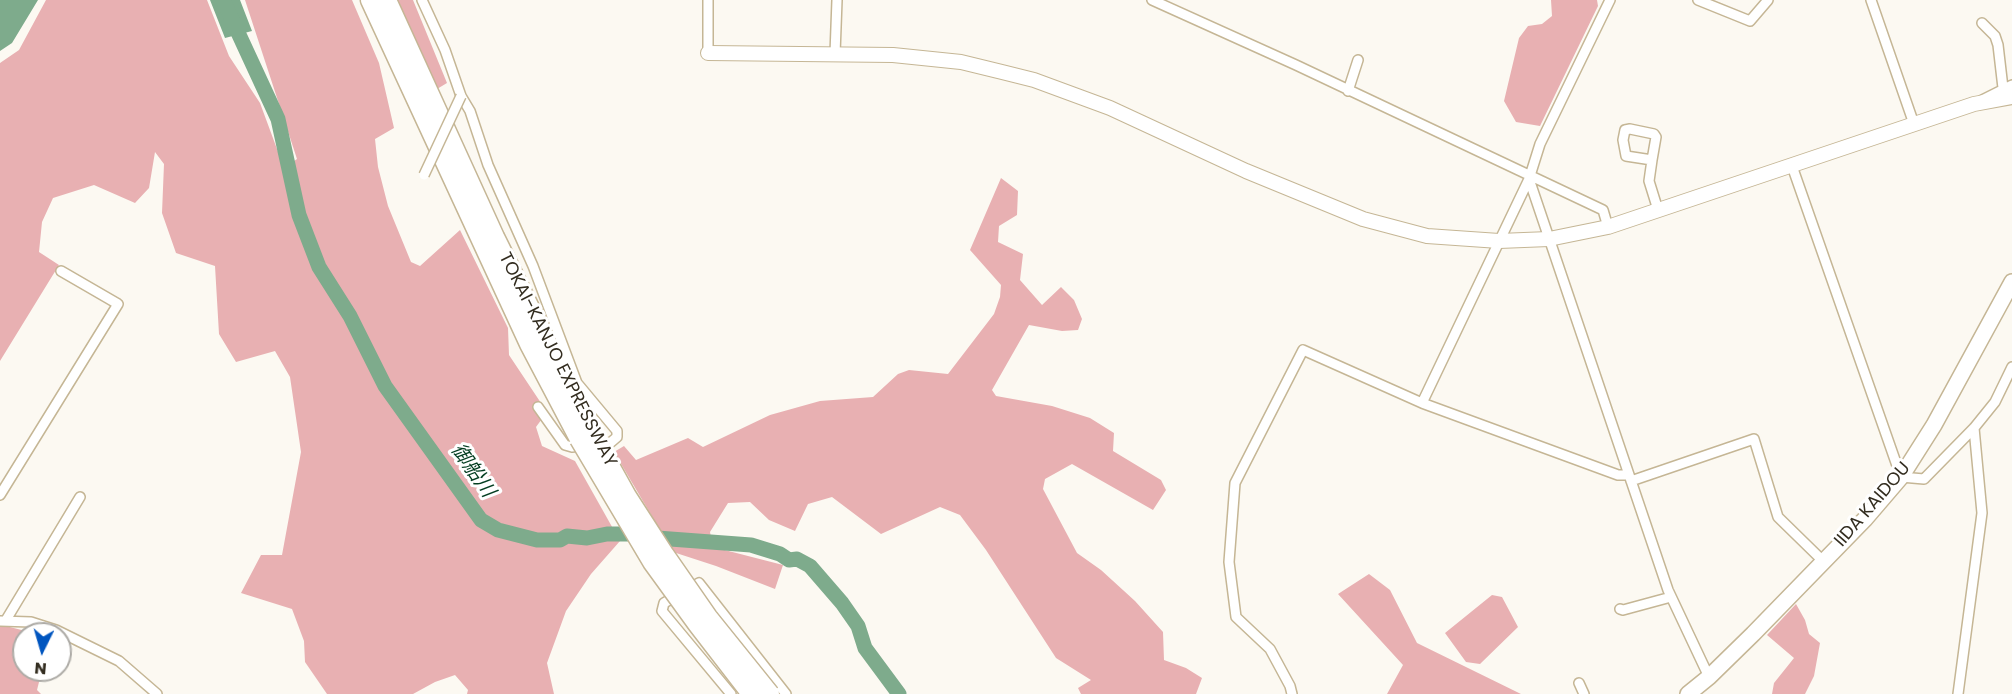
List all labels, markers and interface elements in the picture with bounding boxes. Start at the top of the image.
street label: TOKAI-KANJO EXPRESSWAY [493,249,621,471]
water label: 御船川 [445,440,499,502]
street label: IIDA KAIDOU [1830,458,1916,552]
north arrow [12,622,72,682]
text: N [34,656,48,680]

